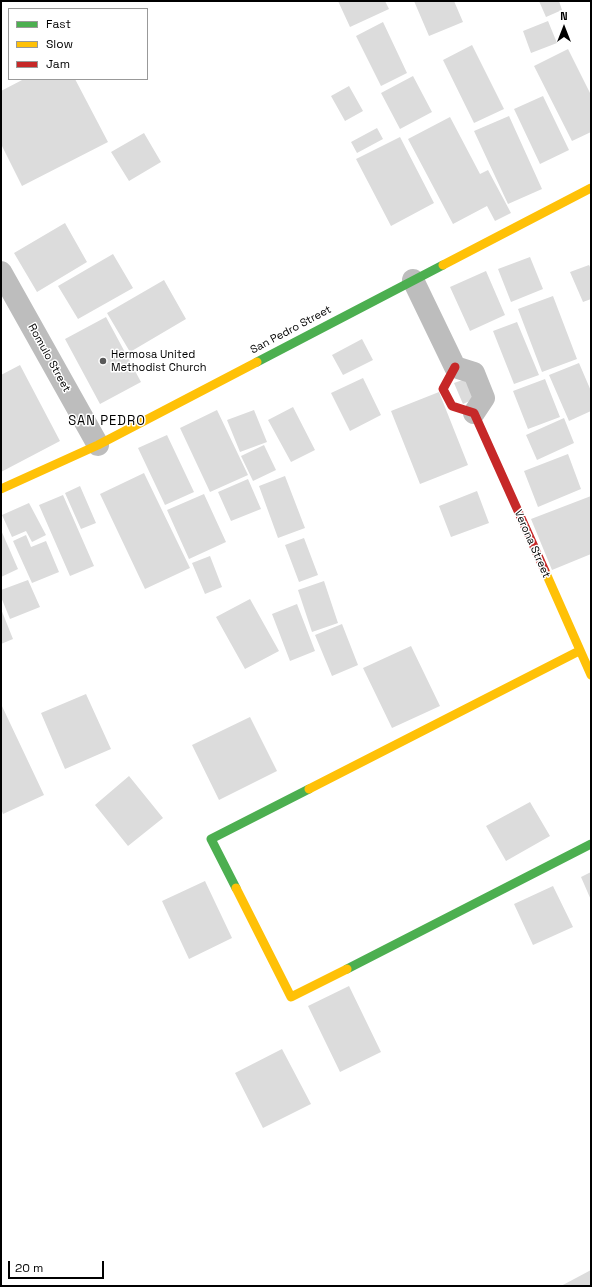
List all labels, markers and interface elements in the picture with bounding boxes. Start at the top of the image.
legend [8,8,148,80]
north arrow [544,8,584,48]
text: N [560,9,568,23]
text: Fast [46,16,71,32]
text: Slow [46,36,73,52]
text: Jam [46,56,70,72]
street label: San Pedro Street [248,303,334,357]
street label: Romulo Street [25,322,73,394]
place label: Hermosa United Methodist Church [111,348,206,374]
marker: Hermosa United Methodist Church [98,356,108,366]
district label: SAN PEDRO [68,413,146,429]
street label: Verona Street [511,508,553,580]
scale bar [10,1253,106,1279]
text: 20 m [15,1260,43,1276]

